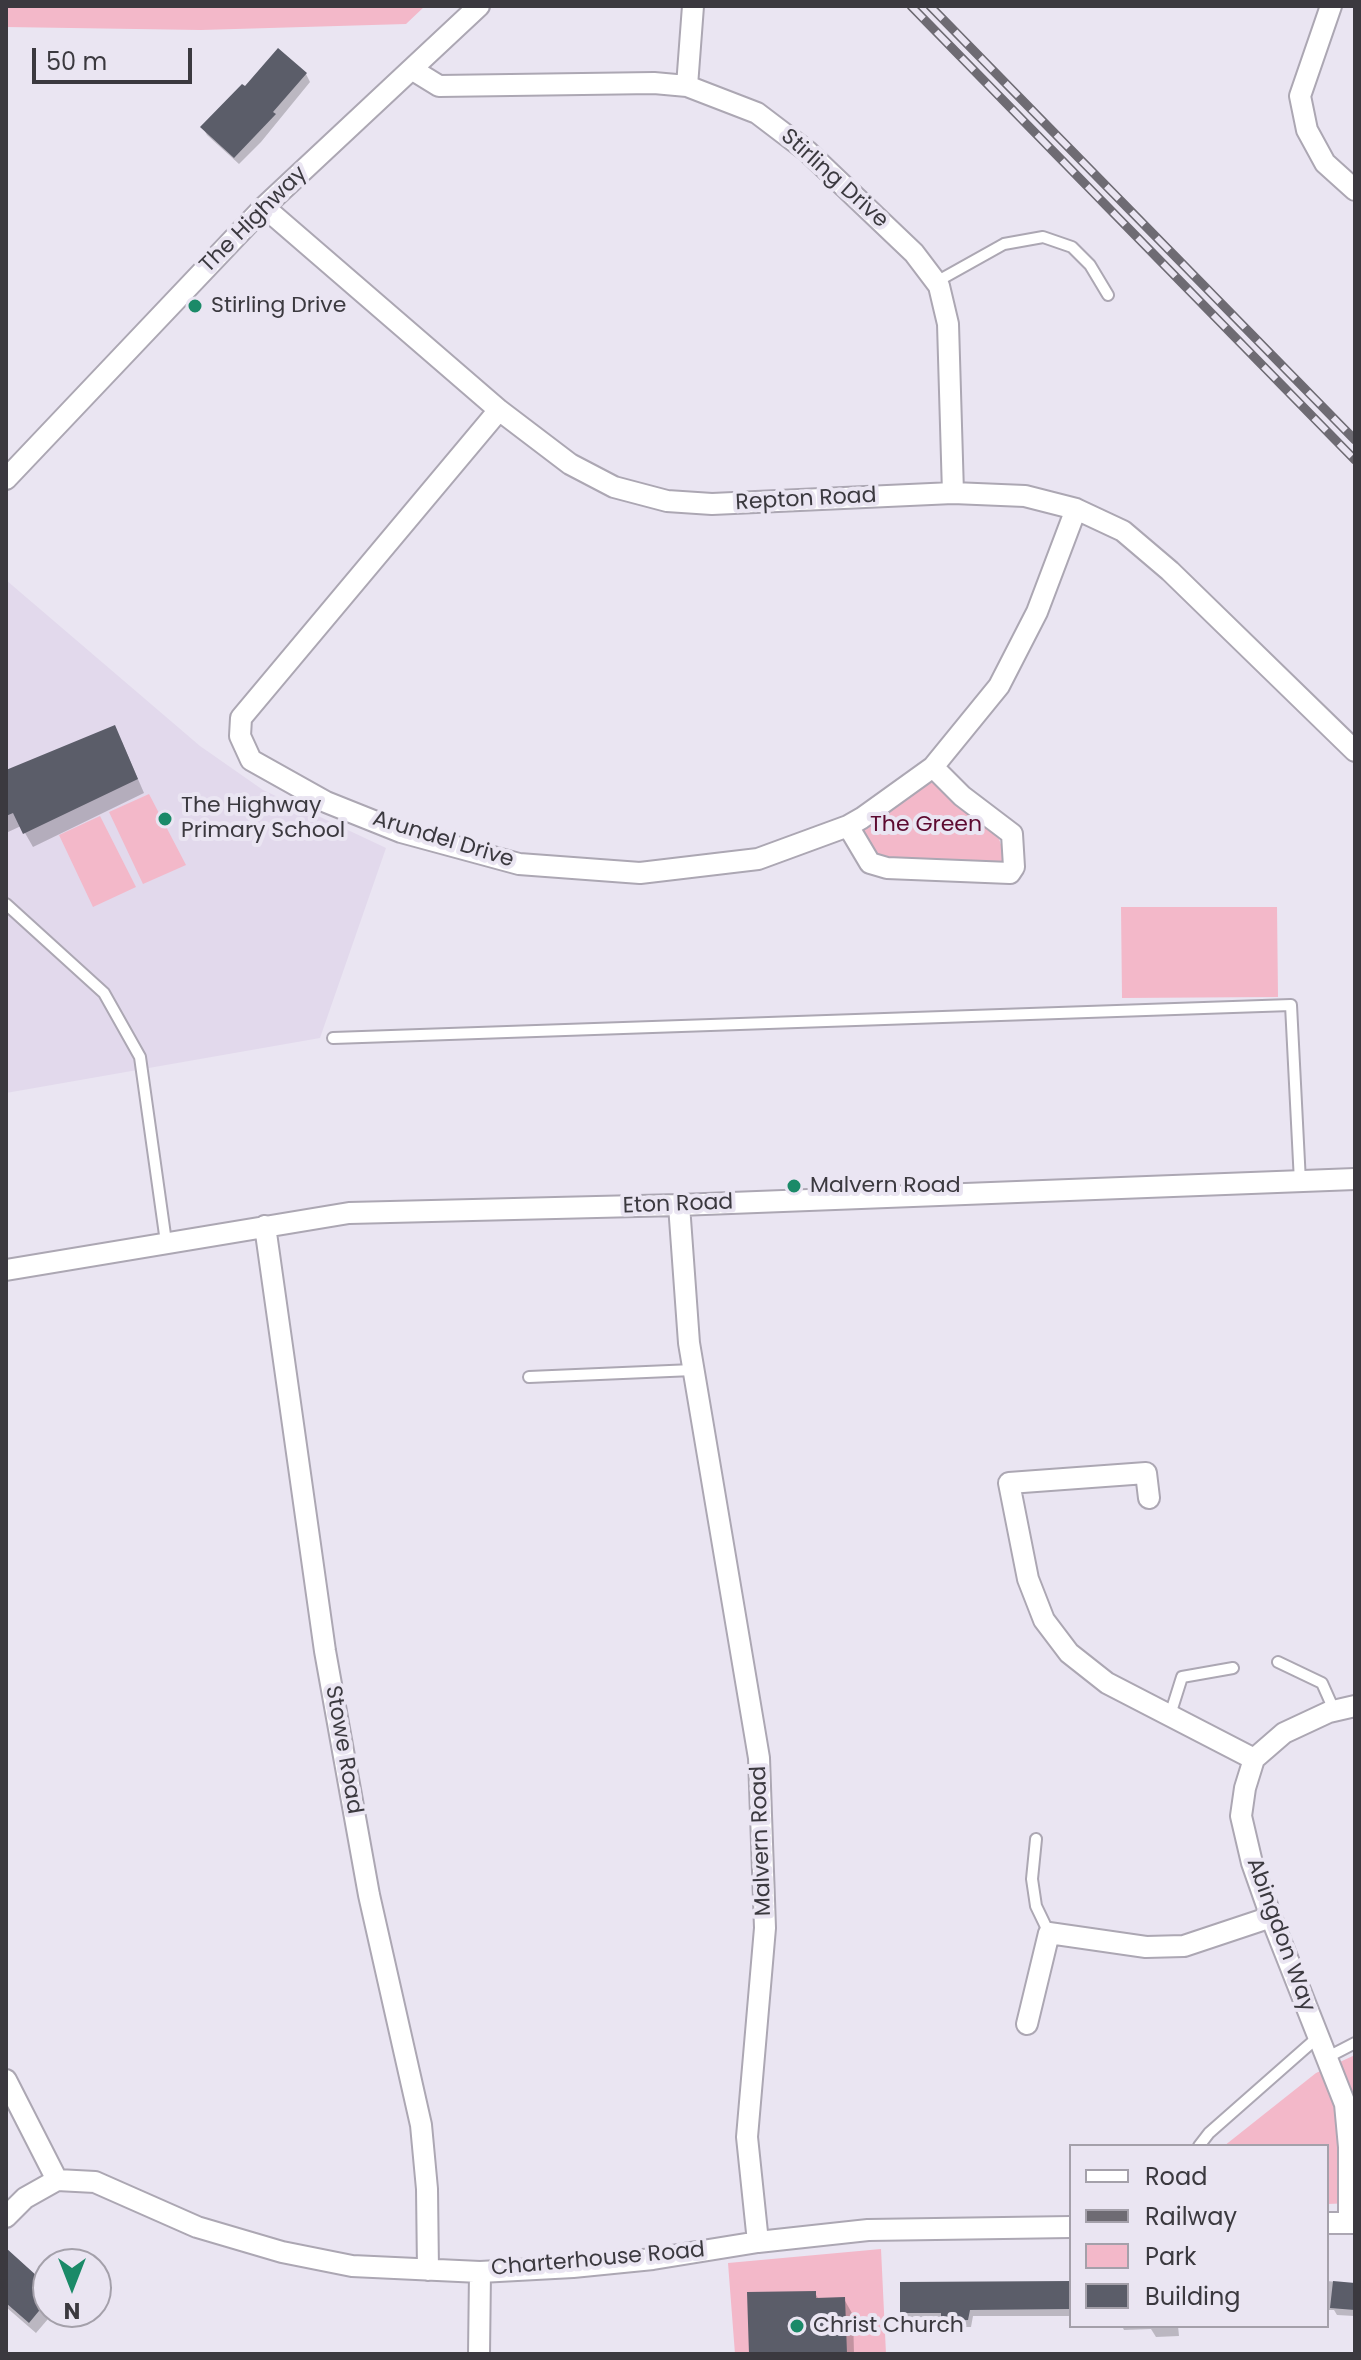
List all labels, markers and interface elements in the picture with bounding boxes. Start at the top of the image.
scale bar [36,32,196,82]
text: 50 m [46,45,107,78]
street label: Stirling Drive [775,124,893,234]
street label: The Highway [195,161,313,279]
place label: Stirling Drive [211,293,346,319]
marker: Stirling Drive [186,297,204,315]
street label: Repton Road [735,483,877,517]
place label: The Highway Primary School [181,793,345,844]
street label: Arundel Drive [369,806,517,874]
marker: The Highway Primary School [156,810,174,828]
park label: The Green [870,812,982,838]
place label: Malvern Road [810,1173,961,1199]
marker: Malvern Road [785,1177,803,1195]
street label: Eton Road [622,1190,734,1220]
street label: Stowe Road [319,1684,367,1816]
street label: Malvern Road [746,1765,778,1917]
street label: Abingdon Way [1240,1855,1320,2015]
legend [1069,2144,1329,2328]
text: Road [1145,2160,1207,2193]
text: Railway [1145,2200,1237,2233]
street label: Charterhouse Road [490,2238,706,2282]
text: Park [1145,2240,1196,2273]
north arrow [32,2248,112,2328]
text: Building [1145,2280,1241,2313]
text: N [64,2295,80,2326]
place label: Christ Church [813,2313,964,2339]
marker: Christ Church [788,2317,806,2335]

